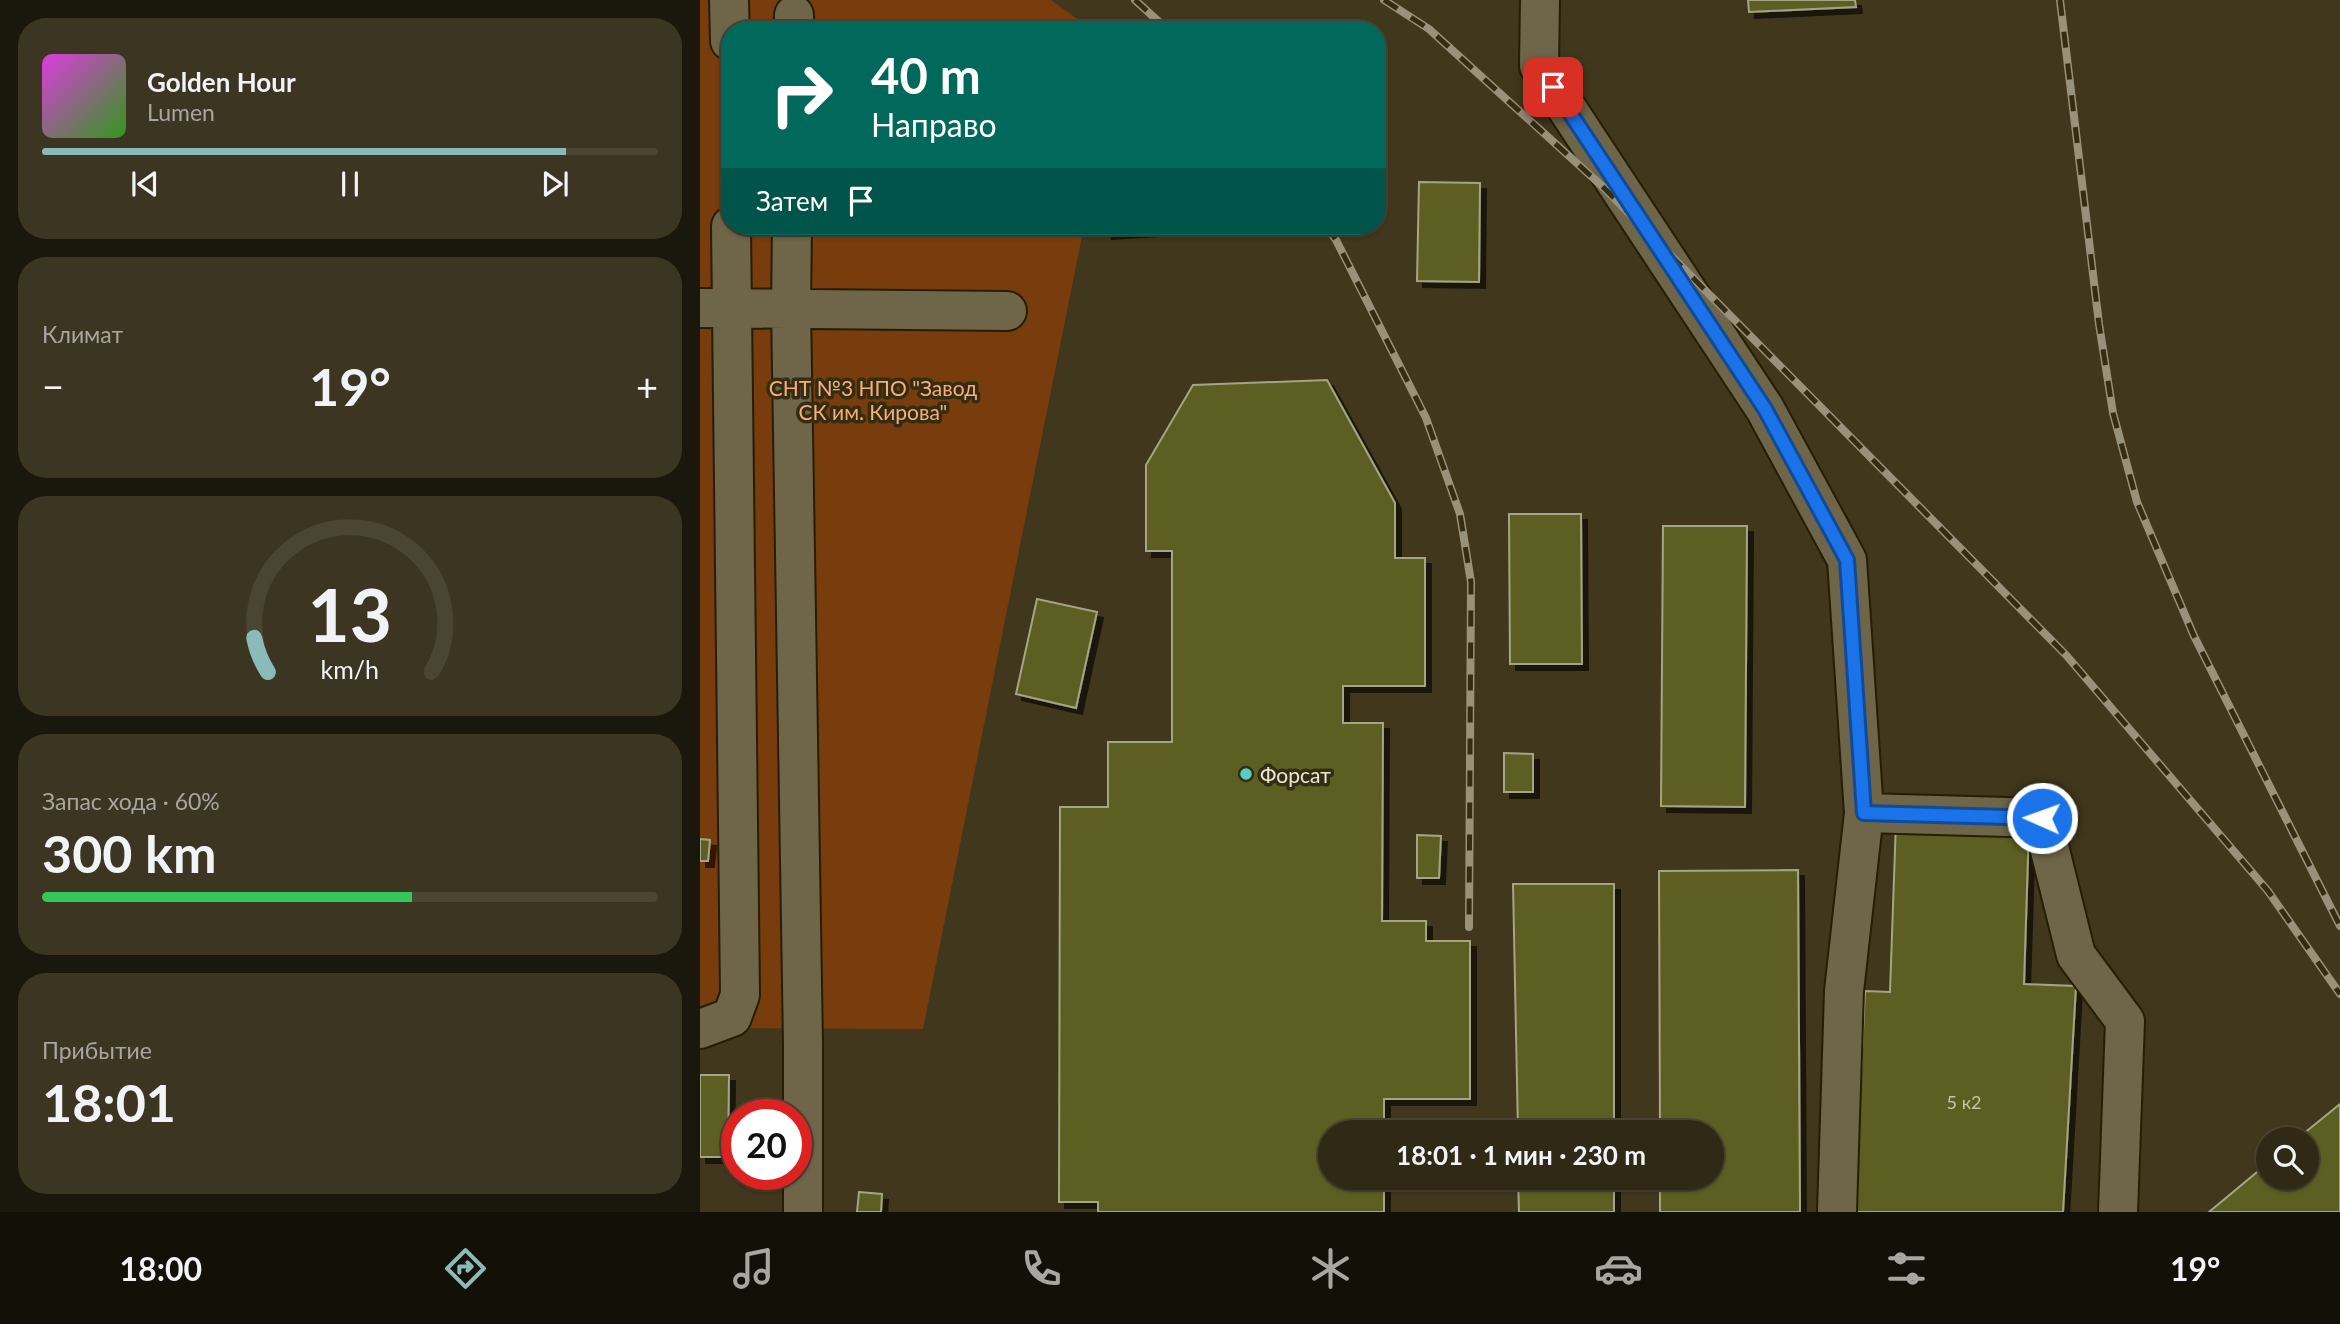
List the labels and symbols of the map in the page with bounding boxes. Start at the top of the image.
pin [1523,57,1583,117]
park label: СНТ №3 НПО "Завод СК им. Кирова" [769,375,977,424]
place label: Форсат [1260,762,1331,787]
marker: Форсат [1238,766,1254,782]
position arrow [2005,781,2079,855]
house number: 5 к2 [1947,1091,1981,1113]
speed limit sign: 20 [721,1099,812,1190]

